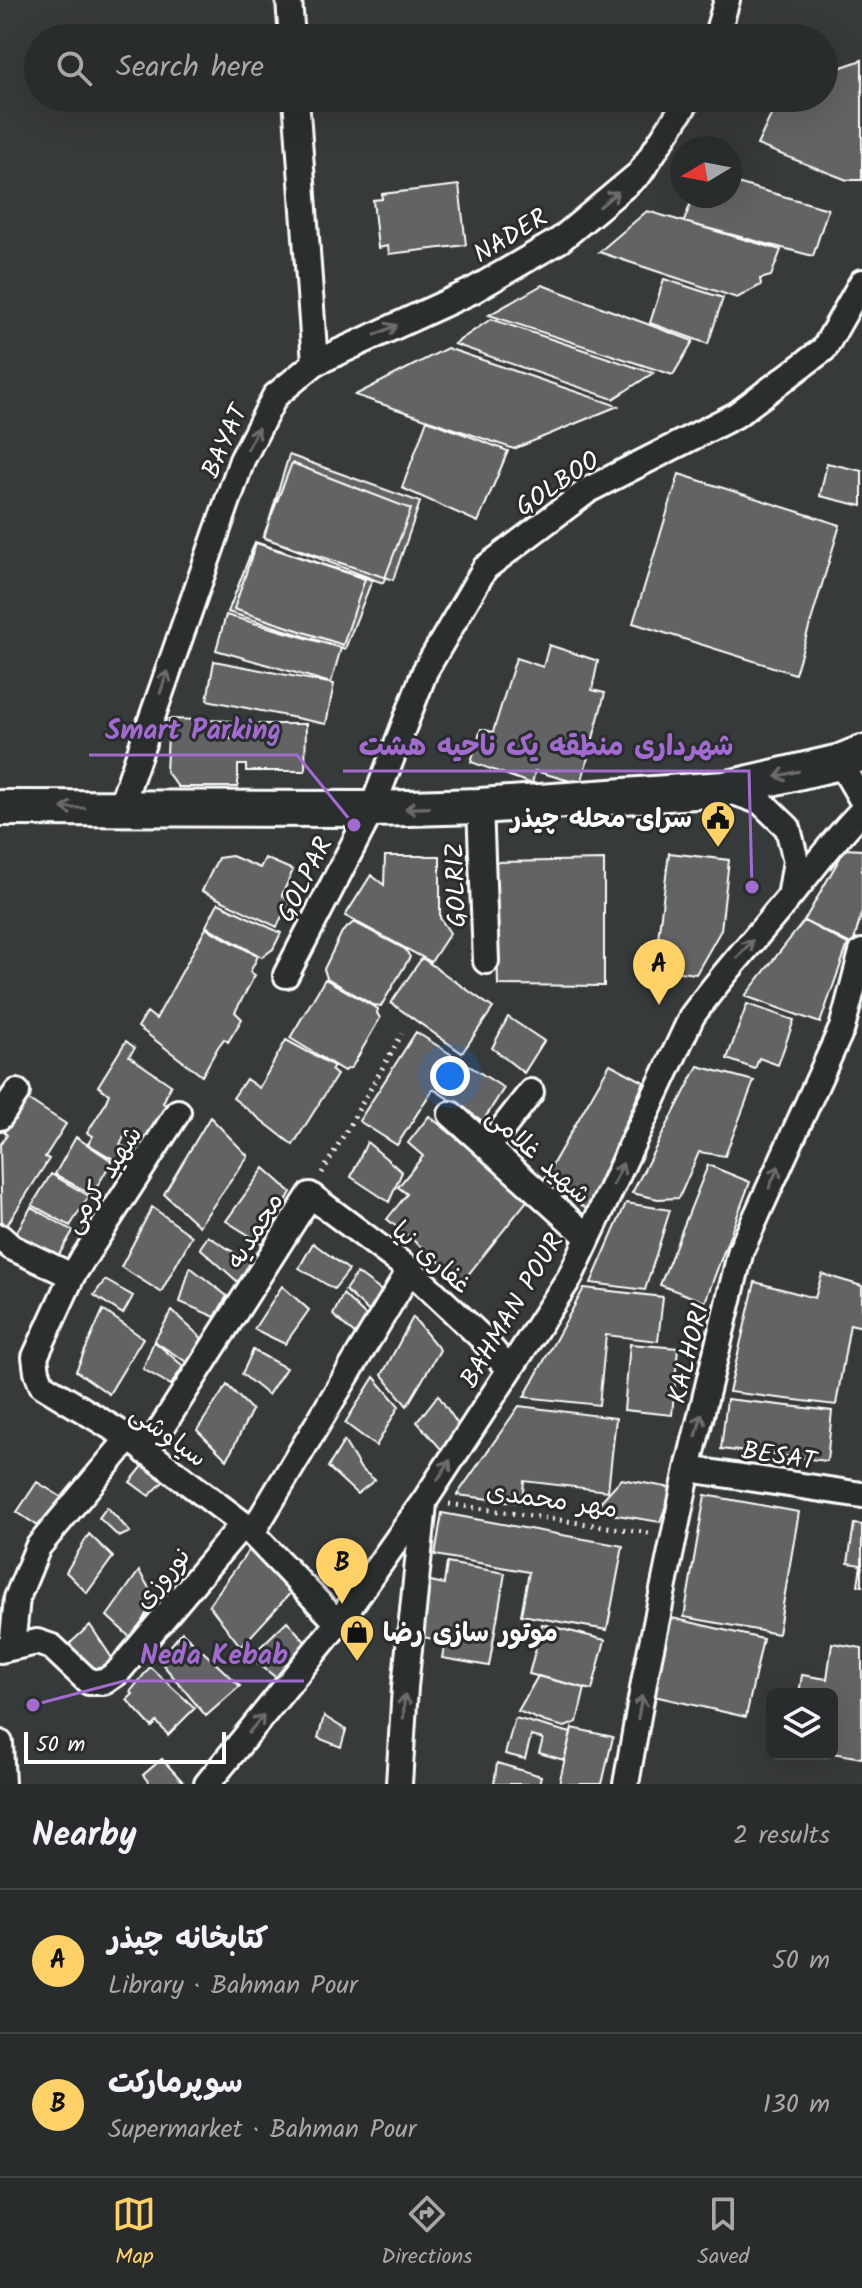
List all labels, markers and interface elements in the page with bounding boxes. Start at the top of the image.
search box [24,24,838,112]
text: Search here [116,44,264,92]
icon: search [52,46,96,90]
north arrow [670,136,742,208]
one-way arrow [598,190,618,208]
street label: NADER [466,198,556,275]
one-way arrow [373,322,397,337]
street label: BAYAT [191,396,262,486]
one-way arrow [246,427,262,451]
street label: GOLBOO [507,441,609,528]
one-way arrow [158,670,172,695]
callout: Smart Parking [89,703,297,755]
text: Smart Parking [105,709,281,754]
callout: شهرداری منطقه یک ناحیه هشت [343,719,749,771]
text: شهرداری منطقه یک ناحیه هشت [359,725,733,770]
one-way arrow [775,767,800,782]
place label: سرای محله چیذر [509,799,692,841]
public building icon: سرای محله چیذر [699,799,737,849]
one-way arrow [404,800,431,815]
one-way arrow [60,801,87,816]
street label: GOLPAR [266,830,345,930]
street label: GOLRIZ [435,842,479,928]
pin: A [633,939,685,1005]
one-way arrow [736,939,754,960]
your location [430,1056,470,1096]
street label: شهید غلامی [475,1097,600,1216]
street label: شهید کرمی [53,1118,154,1243]
one-way arrow [611,1162,626,1186]
one-way arrow [767,1166,782,1190]
street label: محمدیه [216,1184,296,1278]
street label: غفاری نیا [381,1212,480,1305]
street label: BAHMAN POUR [450,1225,576,1397]
street label: KALHORI [657,1299,723,1408]
street label: سیاوشی [120,1394,215,1479]
one-way arrow [692,1413,707,1439]
street label: BESAT [738,1430,821,1484]
one-way arrow [436,1459,452,1482]
street label: مهر محمدی [483,1471,620,1531]
street label: نوروزی [124,1537,203,1619]
pin: B [316,1538,368,1604]
shop icon: موتور سازی رضا [338,1613,376,1663]
place label: موتور سازی رضا [383,1613,558,1655]
callout: Neda Kebab [124,1629,304,1681]
text: Neda Kebab [140,1634,288,1679]
map controls [766,1688,838,1760]
button: layers [766,1688,838,1760]
one-way arrow [396,1693,411,1720]
one-way arrow [633,1695,648,1720]
one-way arrow [247,1714,265,1735]
scale bar [24,1728,226,1764]
text: 50 m [36,1728,85,1763]
text: Nearby [32,1809,137,1863]
text: 2 results [733,1815,830,1857]
text: کتابخانه چیذر [108,1916,268,1964]
text: A [50,1940,66,1982]
text: 50 m [772,1940,830,1982]
text: Library · Bahman Pour [108,1965,358,2007]
text: سوپرمارکت [108,2060,243,2108]
text: B [50,2084,66,2126]
text: 130 m [763,2084,830,2126]
text: Supermarket · Bahman Pour [108,2109,416,2151]
tab: Map [112,2192,156,2275]
tab: Directions [381,2192,473,2275]
tab: Saved [697,2192,750,2275]

